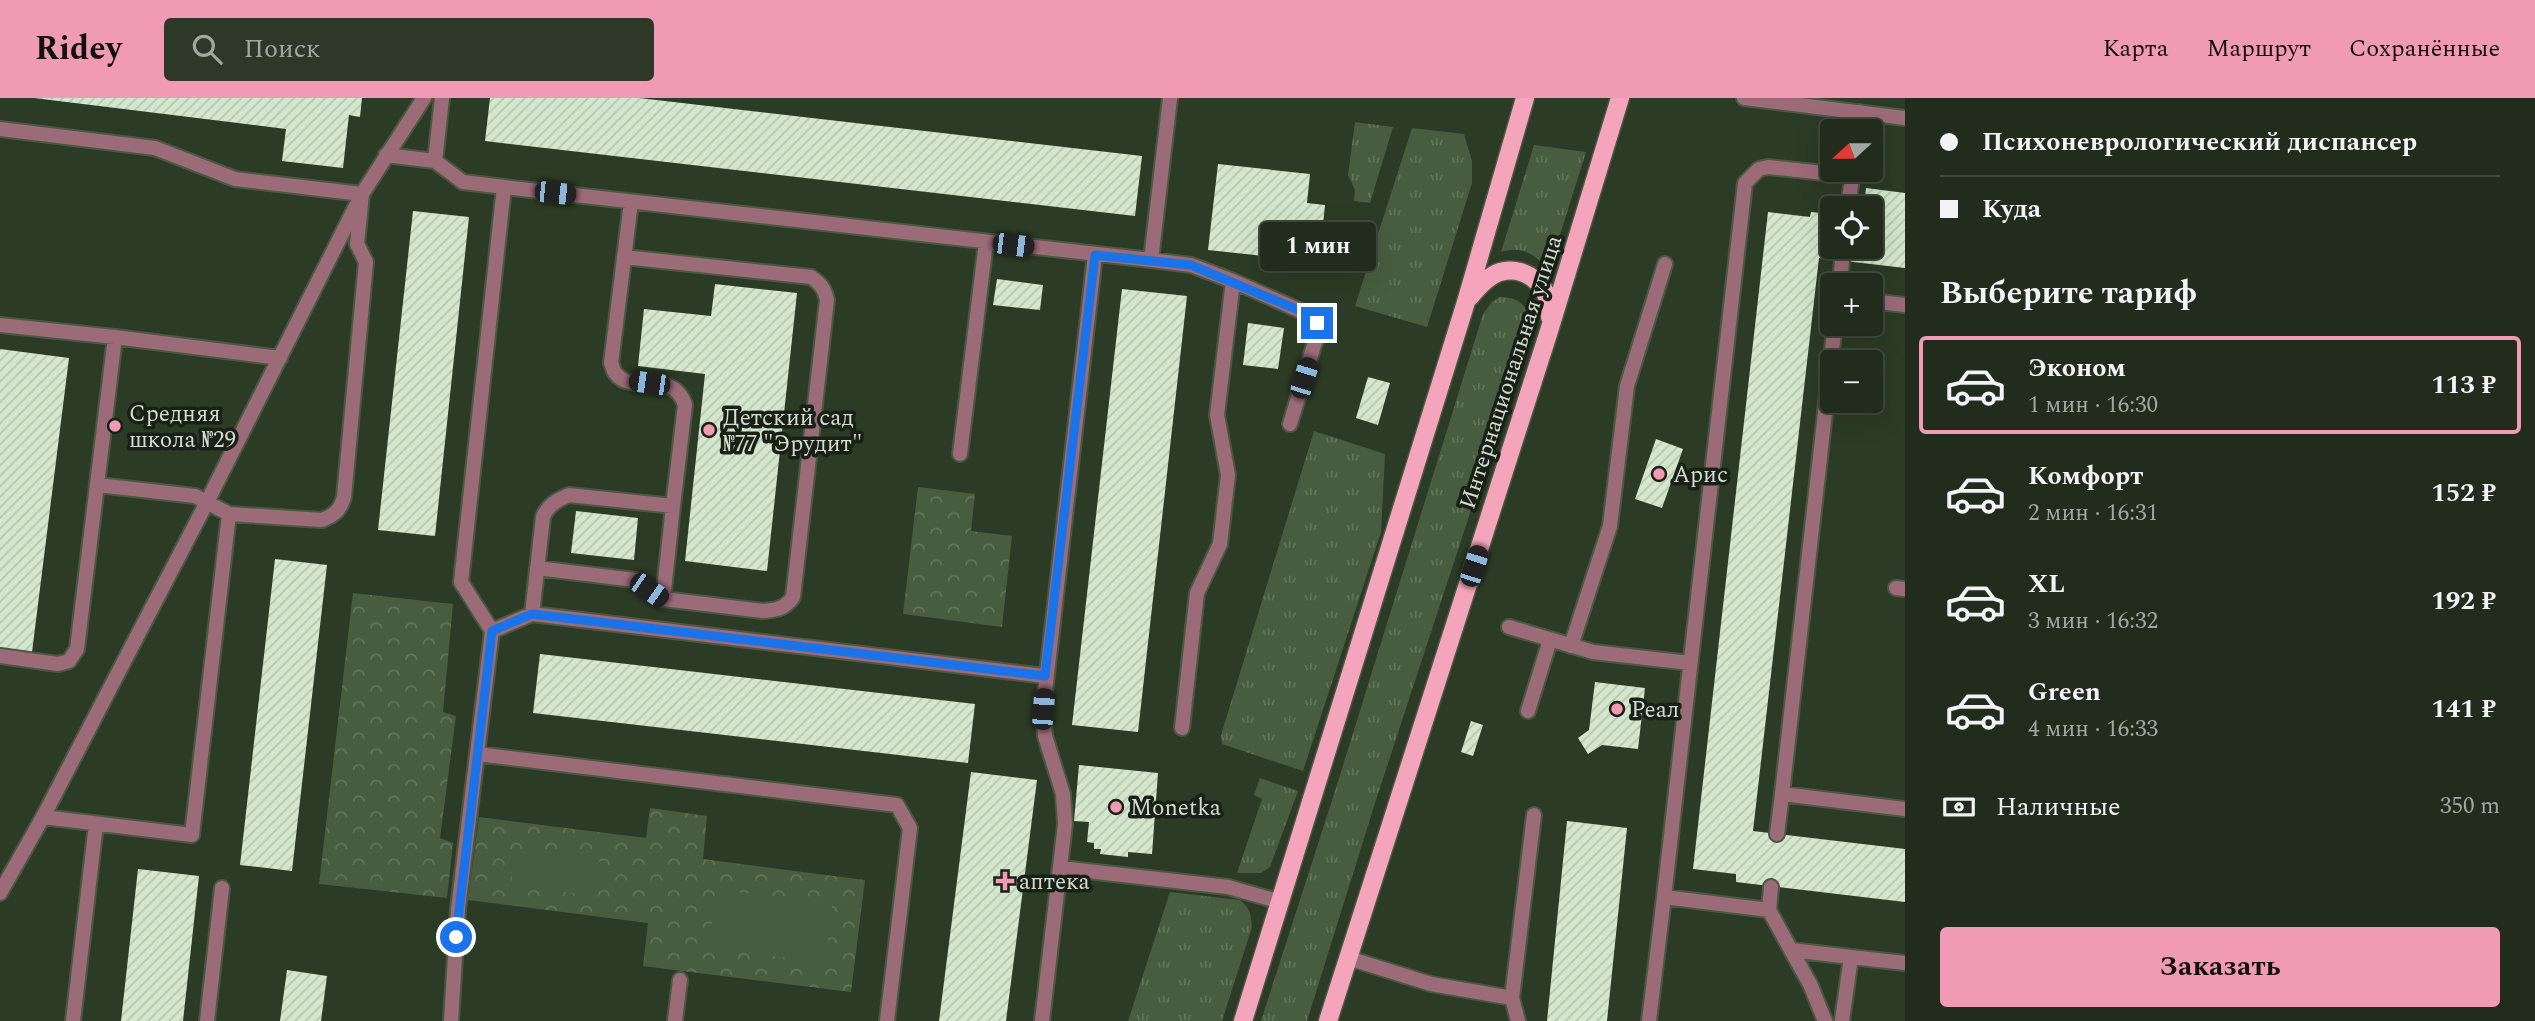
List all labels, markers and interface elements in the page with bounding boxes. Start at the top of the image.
search box [164,18,654,81]
text: Ridey [35,24,122,74]
text: Поиск [244,29,321,69]
icon: search [188,30,226,68]
text: Карта [2103,31,2168,67]
text: Маршрут [2206,31,2311,67]
text: Сохранённые [2349,31,2500,67]
north arrow [1820,119,1883,182]
map controls [1820,119,1883,413]
text: Психоневрологический диспансер [1982,122,2417,162]
car [534,180,577,206]
text: Куда [1982,189,2041,229]
button: locate [1820,196,1883,259]
callout: 1 мин [1259,222,1375,271]
text: 1 мин [1286,229,1350,264]
street label: Интернациональная улица [1451,231,1572,514]
car [991,232,1036,258]
text: Выберите тариф [1940,269,2197,318]
button: + [1820,273,1883,336]
route end [1301,307,1333,339]
text: Эконом [2028,348,2126,388]
button: − [1820,350,1883,413]
icon: car [1944,354,2007,417]
car [1288,355,1321,401]
text: 113 ₽ [2431,365,2496,405]
car [627,370,672,396]
text: 1 мин · 16:30 [2028,388,2158,423]
place label: Средняя школа №29 [129,397,236,458]
place label: Детский сад №77 "Эрудит" [723,401,862,462]
marker: Средняя школа №29 [107,418,123,434]
marker: Детский сад №77 "Эрудит" [701,422,717,438]
text: Комфорт [2028,456,2143,496]
place label: Арис [1673,458,1728,493]
icon: car [1944,462,2007,525]
marker: Арис [1651,466,1667,482]
text: 152 ₽ [2431,473,2496,513]
text: 2 мин · 16:31 [2028,496,2158,531]
car [1458,543,1491,589]
text: XL [2028,564,2065,604]
car [626,569,673,611]
icon: car [1944,570,2007,633]
text: 192 ₽ [2431,581,2496,621]
text: 3 мин · 16:32 [2028,604,2158,639]
text: Green [2028,672,2101,712]
icon: car [1944,678,2007,741]
car [1032,687,1055,731]
text: 141 ₽ [2431,689,2496,729]
place label: Реал [1631,693,1679,728]
marker: Реал [1609,701,1625,717]
text: 4 мин · 16:33 [2028,712,2158,747]
text: Наличные [1996,787,2121,827]
icon: cash [1940,788,1978,826]
text: 350 m [2440,789,2500,824]
place label: Monetka [1130,791,1221,826]
marker: Monetka [1108,799,1124,815]
place label: аптека [1019,865,1090,900]
marker: аптека [997,873,1013,889]
route start [440,921,472,953]
button: Заказать [1940,927,2500,1007]

